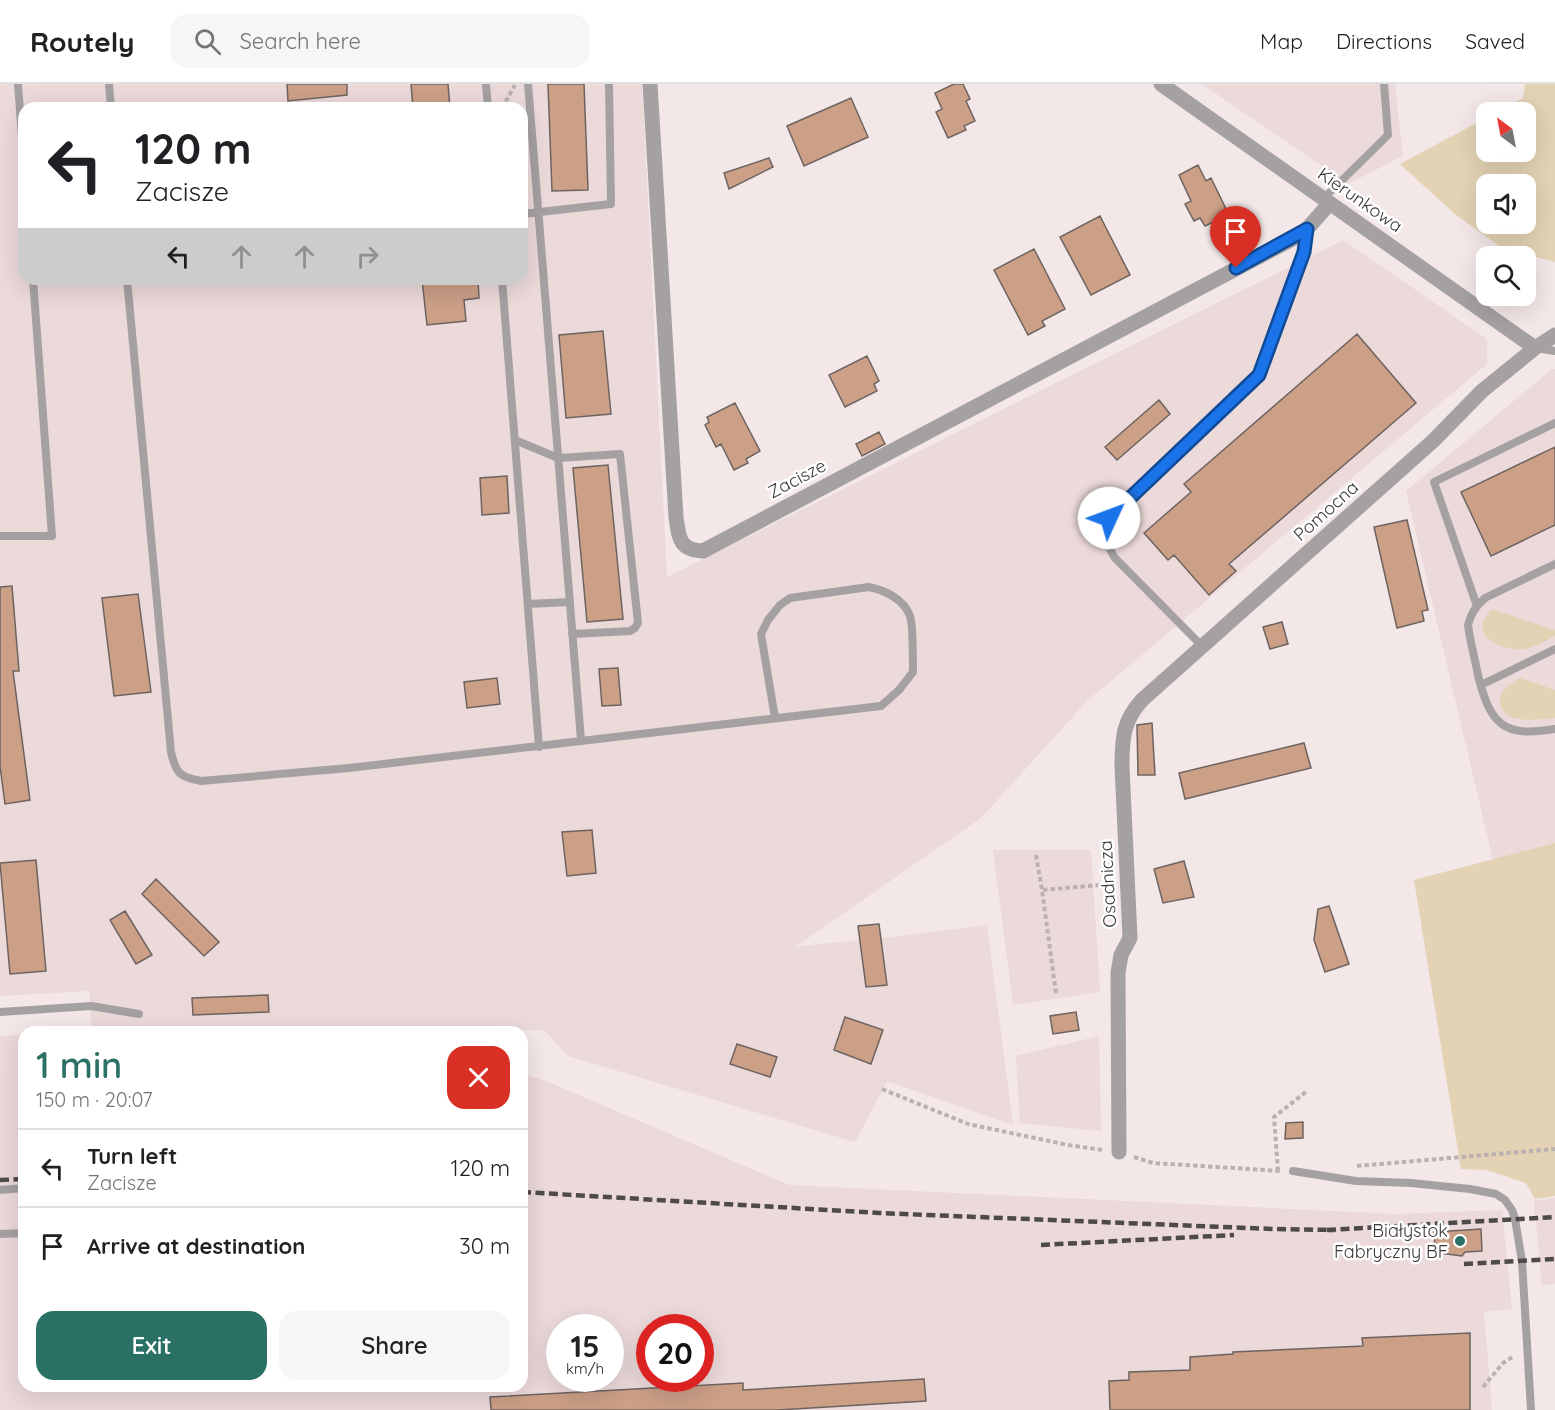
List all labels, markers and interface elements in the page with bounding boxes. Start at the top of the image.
search box [170,14,590,68]
text: Routely [30,24,134,59]
icon: search [191,25,224,58]
text: Search here [239,27,361,55]
text: Map [1260,28,1303,54]
text: Directions [1336,28,1432,54]
text: Saved [1465,28,1525,54]
north arrow [1476,102,1536,162]
map controls [1476,102,1536,306]
text: 120 m [135,122,252,175]
icon: left [36,126,114,204]
street label: Kierunkowa [1313,162,1407,237]
text: Zacisze [135,174,229,208]
button: sound [1476,174,1536,234]
pin [1210,206,1261,268]
icon: arrive [1219,215,1252,248]
icon: left [162,240,195,273]
icon: ahead [225,240,258,273]
icon: ahead [288,240,321,273]
icon: right [351,240,384,273]
button: search [1476,246,1536,306]
street label: Zacisze [764,454,830,503]
street label: Pomocna [1288,476,1363,546]
position arrow [1077,486,1141,550]
street label: Osadnicza [1094,840,1121,928]
text: 1 min [36,1042,122,1087]
button: close [447,1046,510,1109]
text: 150 m · 20:07 [36,1087,153,1112]
text: Turn left [87,1142,177,1170]
icon: left [36,1152,69,1185]
text: 120 m [451,1154,510,1182]
text: Zacisze [87,1170,157,1195]
place label: Białystok Fabryczny BF [1334,1219,1448,1263]
icon: arrive [36,1230,69,1263]
text: Arrive at destination [87,1232,305,1260]
text: 30 m [459,1232,510,1260]
marker: Białystok Fabryczny BF [1453,1234,1467,1248]
button: Exit [36,1311,267,1380]
button: Share [279,1311,510,1380]
speed limit sign: 20 [636,1314,714,1392]
text: 15 [571,1327,599,1365]
text: km/h [566,1359,604,1378]

